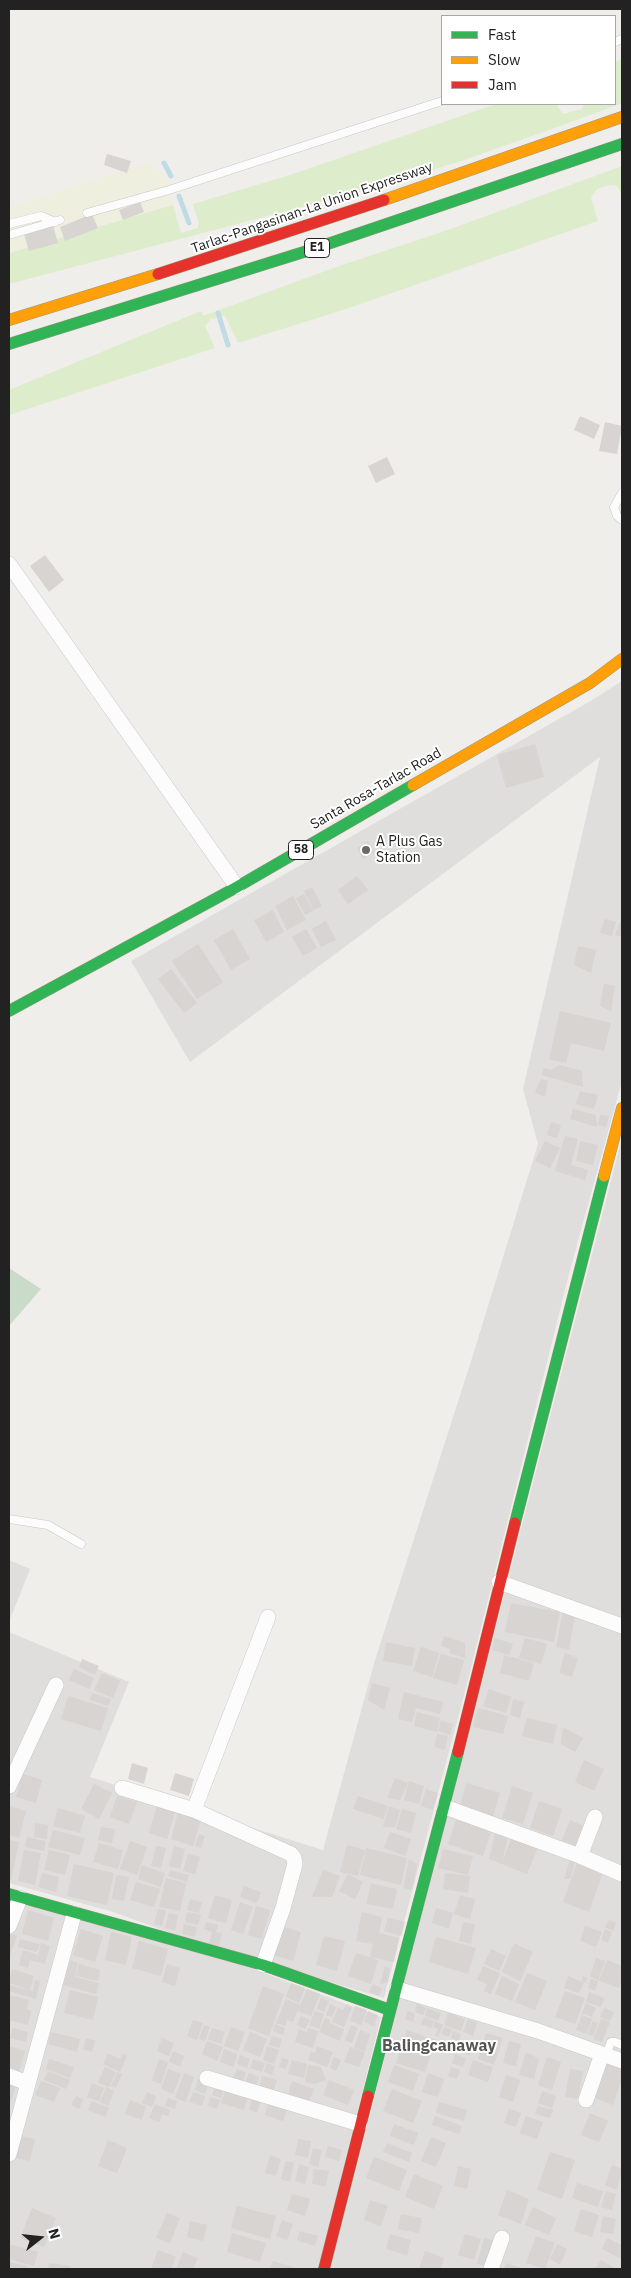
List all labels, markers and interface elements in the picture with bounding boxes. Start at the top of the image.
legend [441,15,616,105]
text: Fast [488,25,516,44]
text: Slow [488,50,521,69]
text: Jam [488,75,517,94]
street label: Tarlac-Pangasinan-La Union Expressway [189,159,435,257]
road number: E1 [304,238,330,258]
street label: Santa Rosa-Tarlac Road [308,745,444,833]
place label: A Plus Gas Station [376,834,443,866]
road number: 58 [288,840,314,860]
marker: A Plus Gas Station [360,844,372,856]
district label: Balingcanaway [382,2036,496,2056]
north arrow [15,2213,65,2263]
text: N [44,2227,64,2241]

